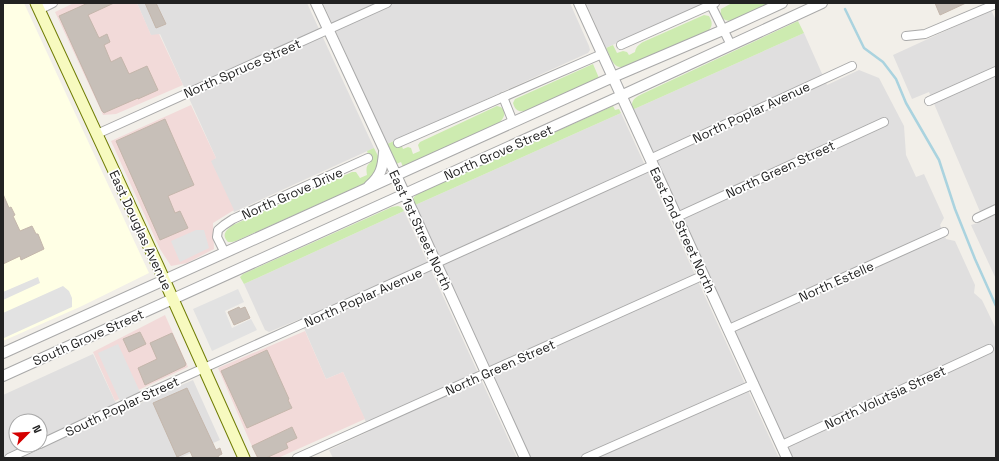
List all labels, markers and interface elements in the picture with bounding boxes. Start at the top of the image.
street label: North Spruce Street [181,35,303,102]
street label: North Poplar Avenue [690,78,813,147]
street label: North Grove Street [441,121,555,184]
street label: North Green Street [723,137,838,202]
street label: North Grove Drive [239,164,345,223]
street label: East 2nd Street North [646,165,719,296]
street label: East 1st Street North [385,167,456,293]
street label: East Douglas Avenue [105,168,176,293]
street label: North Estelle [796,257,876,306]
street label: North Poplar Avenue [302,264,425,331]
street label: South Grove Street [30,305,146,370]
street label: North Green Street [443,336,558,399]
street label: North Volutsia Street [822,362,949,433]
street label: South Poplar Street [62,373,182,440]
north arrow [8,413,48,453]
text: N [29,423,45,435]

